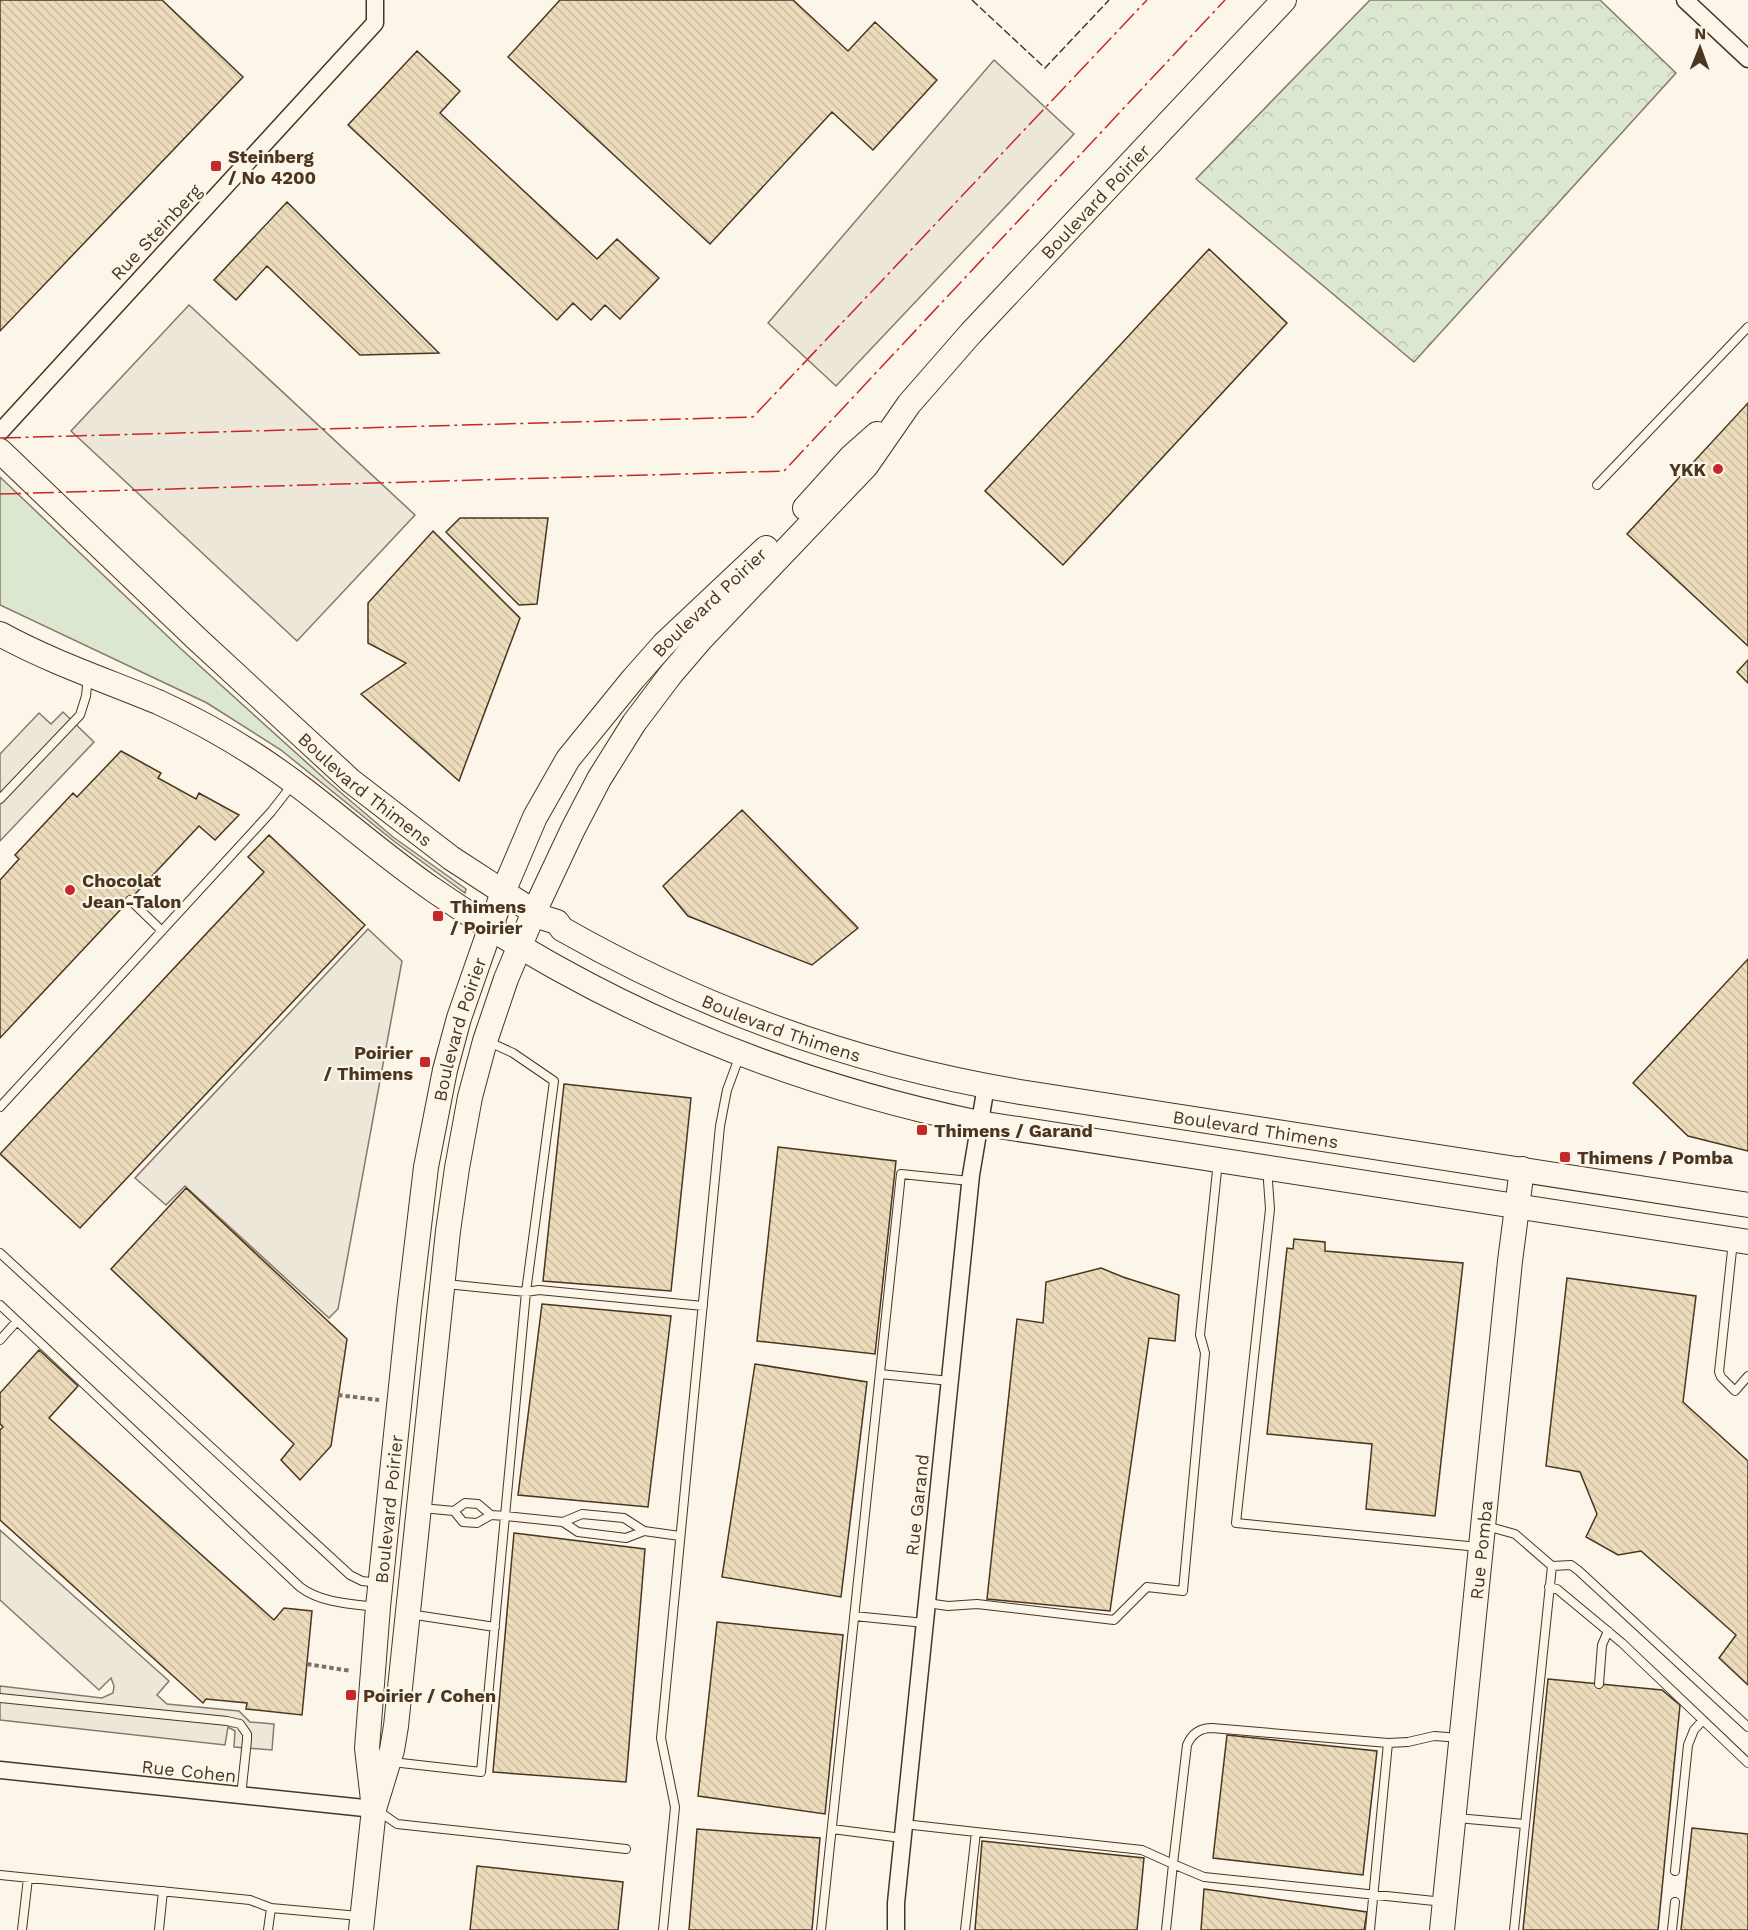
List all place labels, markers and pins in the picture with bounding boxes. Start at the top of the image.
place label: Steinberg / No 4200 [228,146,316,188]
marker: Steinberg / No 4200 [209,159,223,173]
place label: YKK [1669,459,1707,480]
marker: YKK [1711,462,1725,476]
place label: Chocolat Jean-Talon [82,870,181,912]
marker: Chocolat Jean-Talon [63,883,77,897]
place label: Thimens / Poirier [450,896,527,938]
marker: Thimens / Poirier [431,909,445,923]
place label: Poirier / Thimens [324,1042,413,1084]
marker: Poirier / Thimens [418,1055,432,1069]
place label: Thimens / Garand [934,1120,1093,1141]
marker: Thimens / Garand [915,1123,929,1137]
place label: Thimens / Pomba [1577,1147,1734,1168]
marker: Thimens / Pomba [1558,1150,1572,1164]
place label: Poirier / Cohen [363,1685,496,1706]
marker: Poirier / Cohen [344,1688,358,1702]

